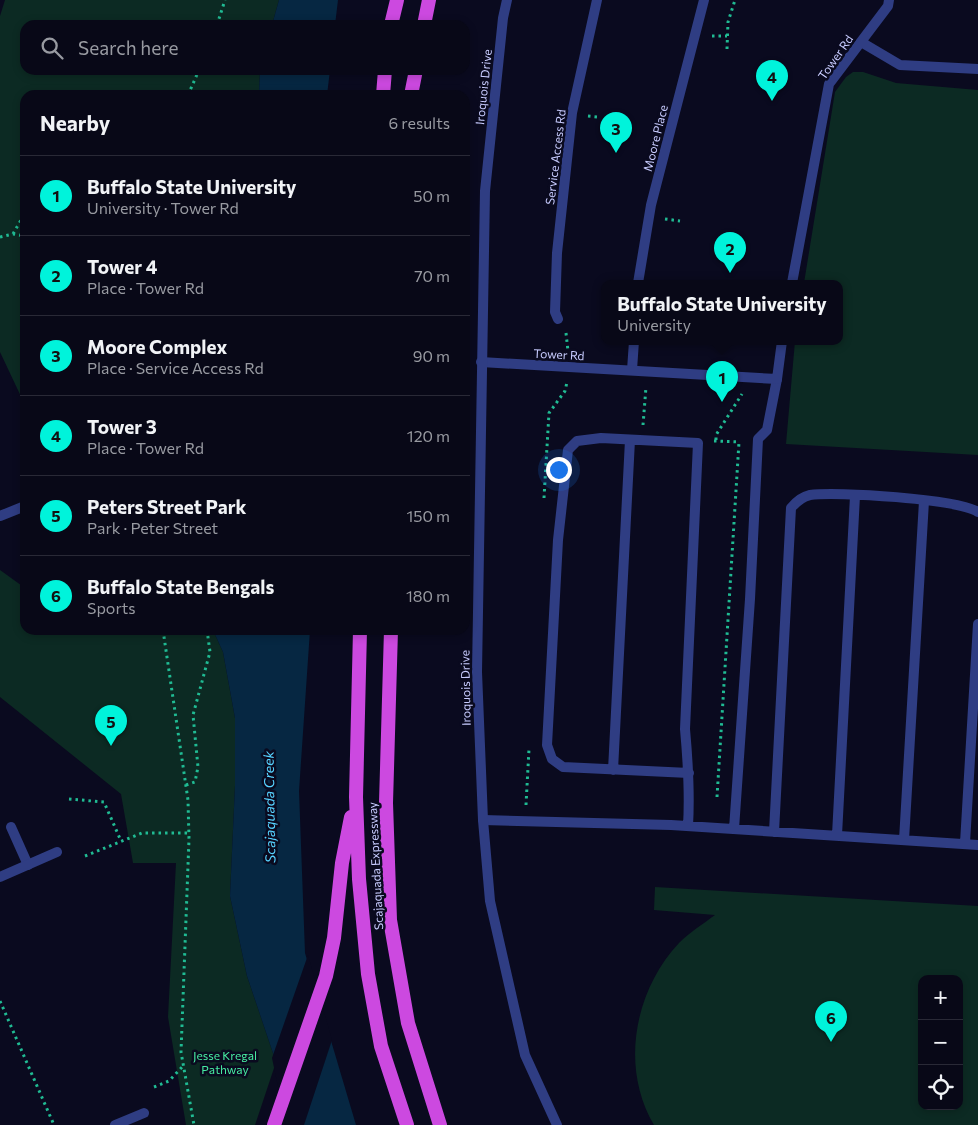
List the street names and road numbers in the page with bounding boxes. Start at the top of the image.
street label: Tower Rd [815,32,855,82]
street label: Iroquois Drive [472,49,494,125]
street label: Moore Place [640,103,670,173]
street label: Service Access Rd [542,108,568,205]
street label: Tower Rd [533,346,585,362]
street label: Iroquois Drive [457,650,473,726]
street label: Scajaquada Expressway [365,802,385,930]

